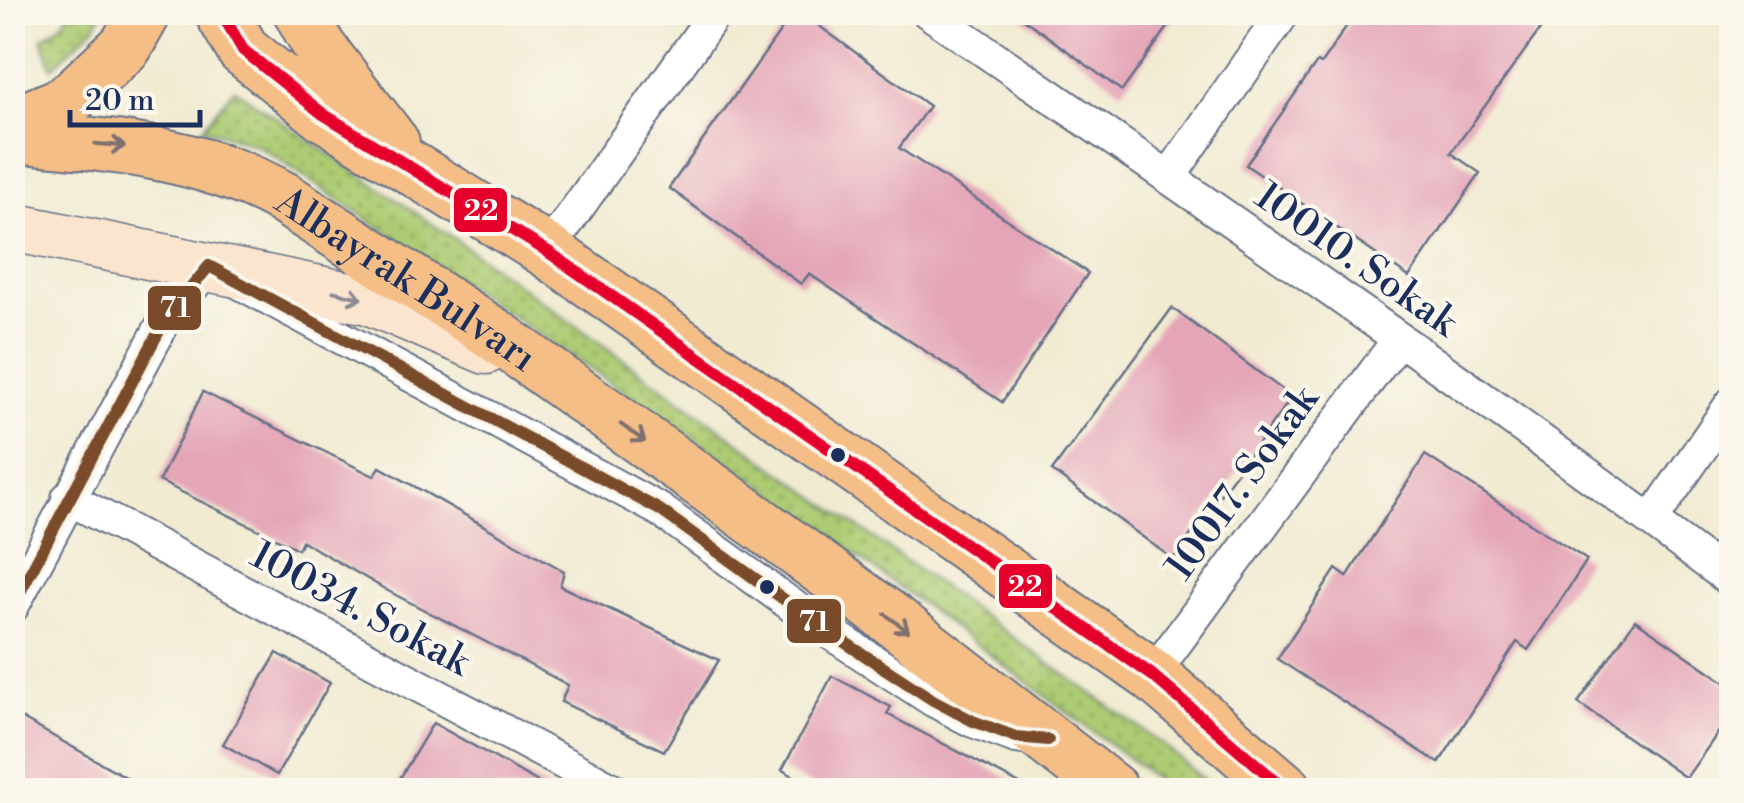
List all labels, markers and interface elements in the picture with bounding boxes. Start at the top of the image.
scale bar [70,65,200,127]
text: 20 m [85,82,154,120]
one-way arrow [93,136,125,155]
street label: 10010. Sokak [1245,171,1469,349]
street label: Albayrak Bulvarı [265,176,546,384]
line badge: 22 [452,186,509,234]
text: 22 [463,194,499,229]
line badge: 71 [146,284,203,332]
one-way arrow [331,287,363,305]
text: 71 [160,291,191,326]
street label: 10017. Sokak [1155,375,1331,590]
one-way arrow [619,423,646,444]
unlabelled marker [828,445,848,465]
street label: 10034. Sokak [242,530,480,689]
line badge: 22 [997,562,1054,610]
text: 22 [1007,570,1043,605]
unlabelled marker [757,577,777,597]
line badge: 71 [785,597,843,645]
text: 71 [799,605,830,640]
one-way arrow [883,612,910,633]

